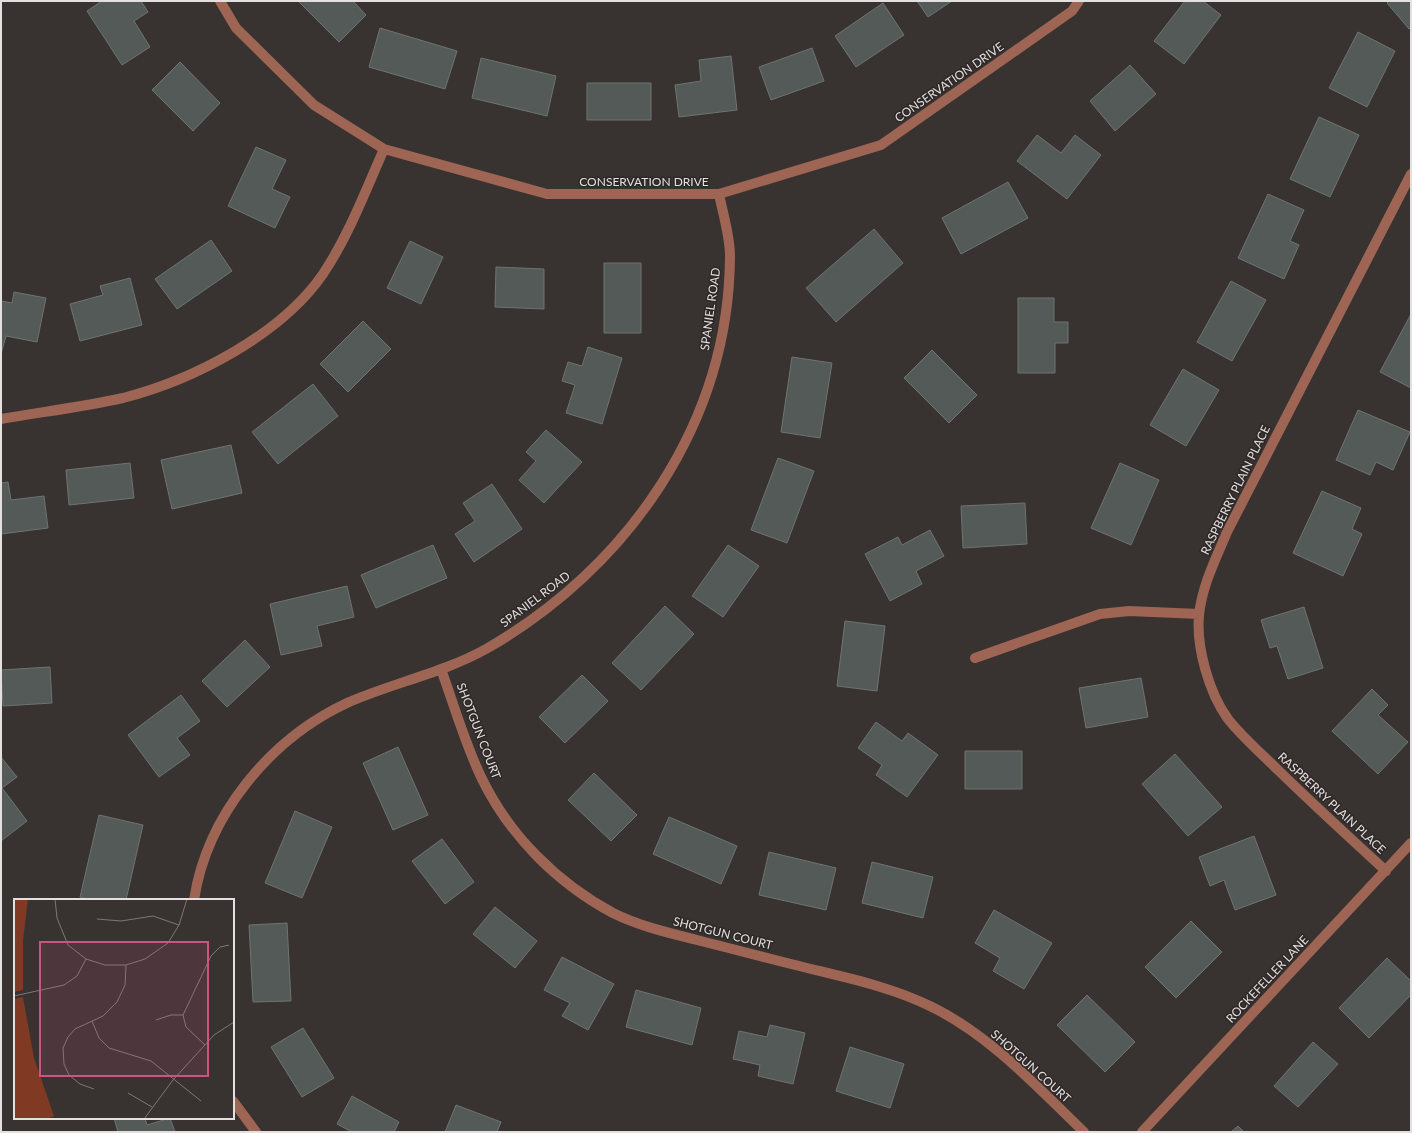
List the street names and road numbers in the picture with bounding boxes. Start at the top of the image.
street label: CONSERVATION DRIVE [892,39,1006,125]
street label: CONSERVATION DRIVE [579,174,709,189]
street label: SPANIEL ROAD [697,267,723,351]
street label: RASPBERRY PLAIN PLACE [1197,423,1273,557]
street label: SPANIEL ROAD [497,568,573,630]
street label: SHOTGUN COURT [454,681,504,781]
street label: RASPBERRY PLAIN PLACE [1275,749,1389,857]
street label: SHOTGUN COURT [672,913,774,953]
street label: ROCKEFELLER LANE [1223,932,1311,1026]
street label: SHOTGUN COURT [988,1026,1074,1106]

